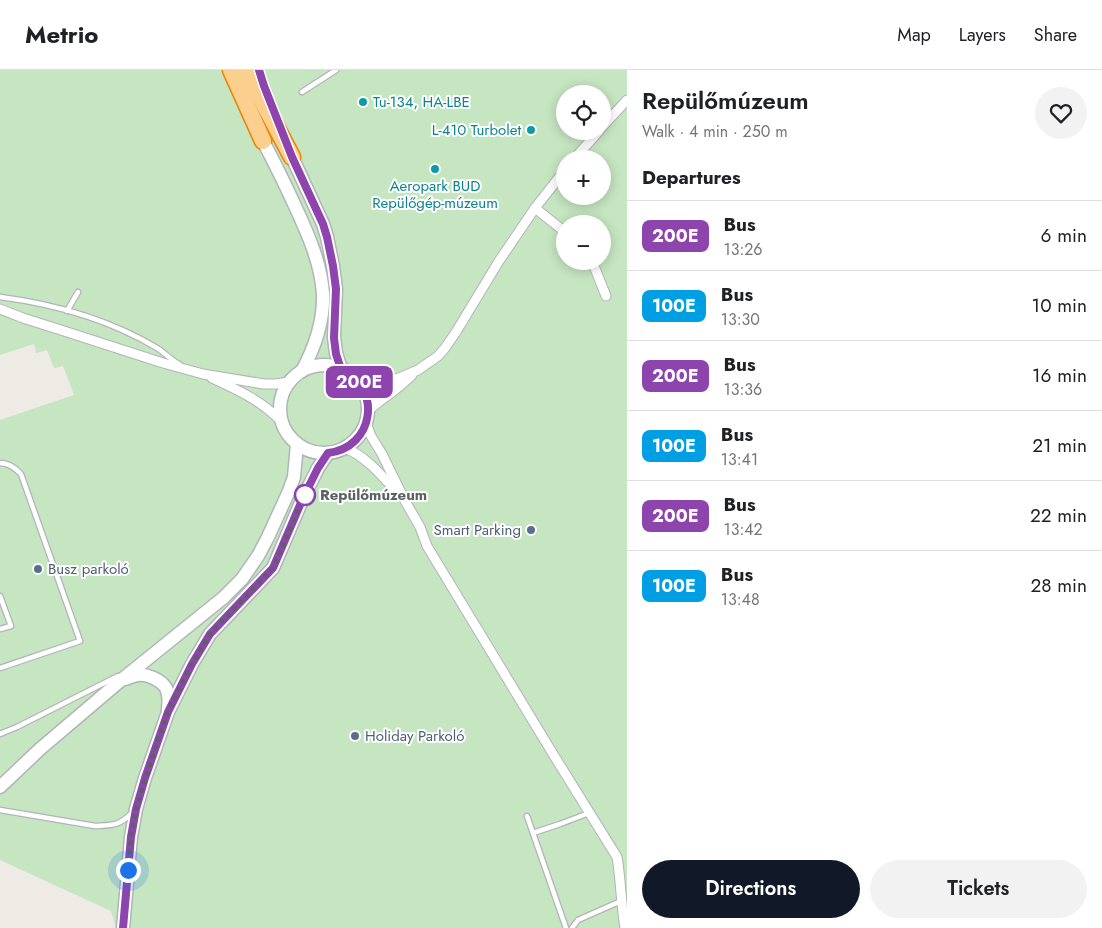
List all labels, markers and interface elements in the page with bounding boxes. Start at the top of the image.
text: Metrio [25,17,98,52]
text: Map [897,22,931,48]
text: Layers [959,22,1006,48]
text: Share [1034,22,1077,48]
text: Repülőmúzeum [642,83,809,118]
map controls [556,85,611,270]
button: locate [556,85,611,140]
button: heart [1035,87,1087,139]
place label: Tu-134, HA-LBE [373,91,470,113]
marker: Tu-134, HA-LBE [357,96,369,108]
place label: L-410 Turbolet [432,119,521,141]
text: Walk · 4 min · 250 m [642,120,788,143]
marker: L-410 Turbolet [525,124,537,136]
button: + [556,150,611,205]
marker: Aeropark BUD Repülőgép-múzeum [429,163,441,175]
text: Departures [642,164,741,191]
place label: Aeropark BUD Repülőgép-múzeum [372,175,498,214]
text: Bus [724,211,756,238]
button: − [556,215,611,270]
text: 6 min [1041,222,1087,249]
text: 200E [652,223,699,249]
text: 13:26 [724,238,763,261]
text: Bus [721,281,753,308]
text: 10 min [1032,292,1087,319]
text: 100E [652,293,696,319]
text: 13:30 [721,308,760,331]
text: Bus [724,351,756,378]
text: 16 min [1032,362,1087,389]
text: 200E [652,363,699,389]
line badge: 200E [324,366,394,398]
text: 200E [336,369,382,395]
text: 13:36 [724,378,762,401]
text: Bus [721,421,753,448]
text: 21 min [1032,432,1087,459]
text: 100E [652,433,696,459]
text: 13:41 [721,448,758,471]
marker: Repülőmúzeum [294,484,316,506]
place label: Repülőmúzeum [320,484,427,506]
text: Bus [724,491,756,518]
text: 22 min [1030,502,1087,529]
text: 200E [652,503,699,529]
text: 13:42 [724,518,763,541]
place label: Smart Parking [434,519,521,541]
marker: Smart Parking [525,524,537,536]
place label: Busz parkoló [48,558,129,580]
text: Bus [721,561,753,588]
marker: Busz parkoló [32,563,44,575]
text: 28 min [1030,572,1087,599]
text: 100E [652,573,696,599]
text: 13:48 [721,588,760,611]
place label: Holiday Parkoló [365,725,464,747]
marker: Holiday Parkoló [349,730,361,742]
your location [116,858,141,883]
button: Directions [642,860,860,918]
button: Tickets [870,860,1087,918]

